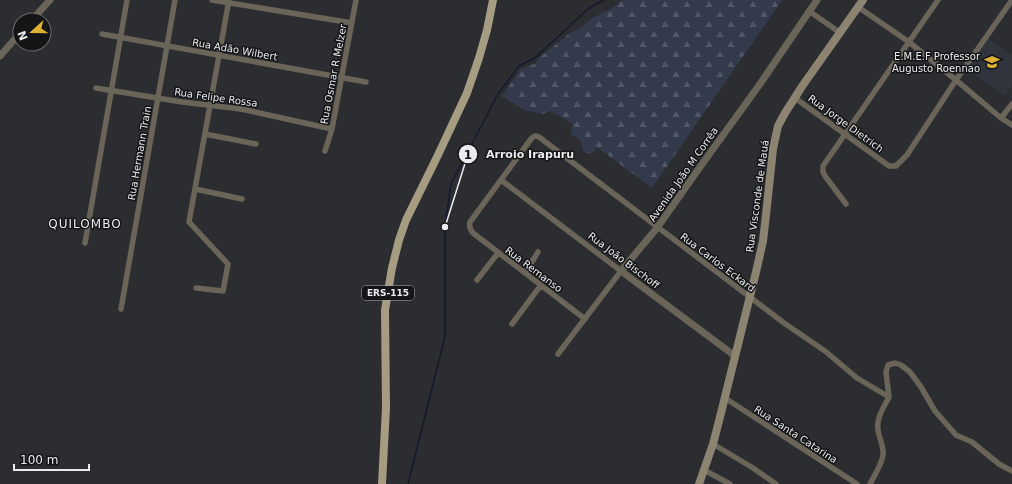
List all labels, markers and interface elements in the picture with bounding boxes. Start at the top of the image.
north arrow [12,12,52,52]
street label: Rua Osmar R Melzer [318,22,349,125]
text: N [15,29,31,42]
street label: Rua Adão Wilbert [191,37,278,62]
place label: E.M.E.F Professor Augusto Roennao [892,51,981,74]
school or university icon: E.M.E.F Professor Augusto Roennao [983,53,1001,71]
street label: Rua Felipe Rossa [174,86,258,109]
street label: Rua Jorge Dietrich [806,92,885,154]
street label: Rua Hermann Train [126,105,153,201]
street label: Avenida João M Corrêa [647,125,720,224]
street label: Rua Visconde de Mauá [744,139,771,253]
callout: Arroio Irapuru [458,143,582,166]
text: 1 [464,148,472,162]
text: Arroio Irapuru [486,148,574,161]
district label: QUILOMBO [48,217,122,231]
street label: Rua João Bischoff [586,230,662,291]
street label: Rua Carlos Eckard [678,231,757,294]
street label: Rua Remanso [503,244,564,294]
road number: ERS-115 [362,286,414,300]
street label: Rua Santa Catarina [752,403,839,465]
scale bar [14,446,89,472]
text: 100 m [20,453,58,467]

